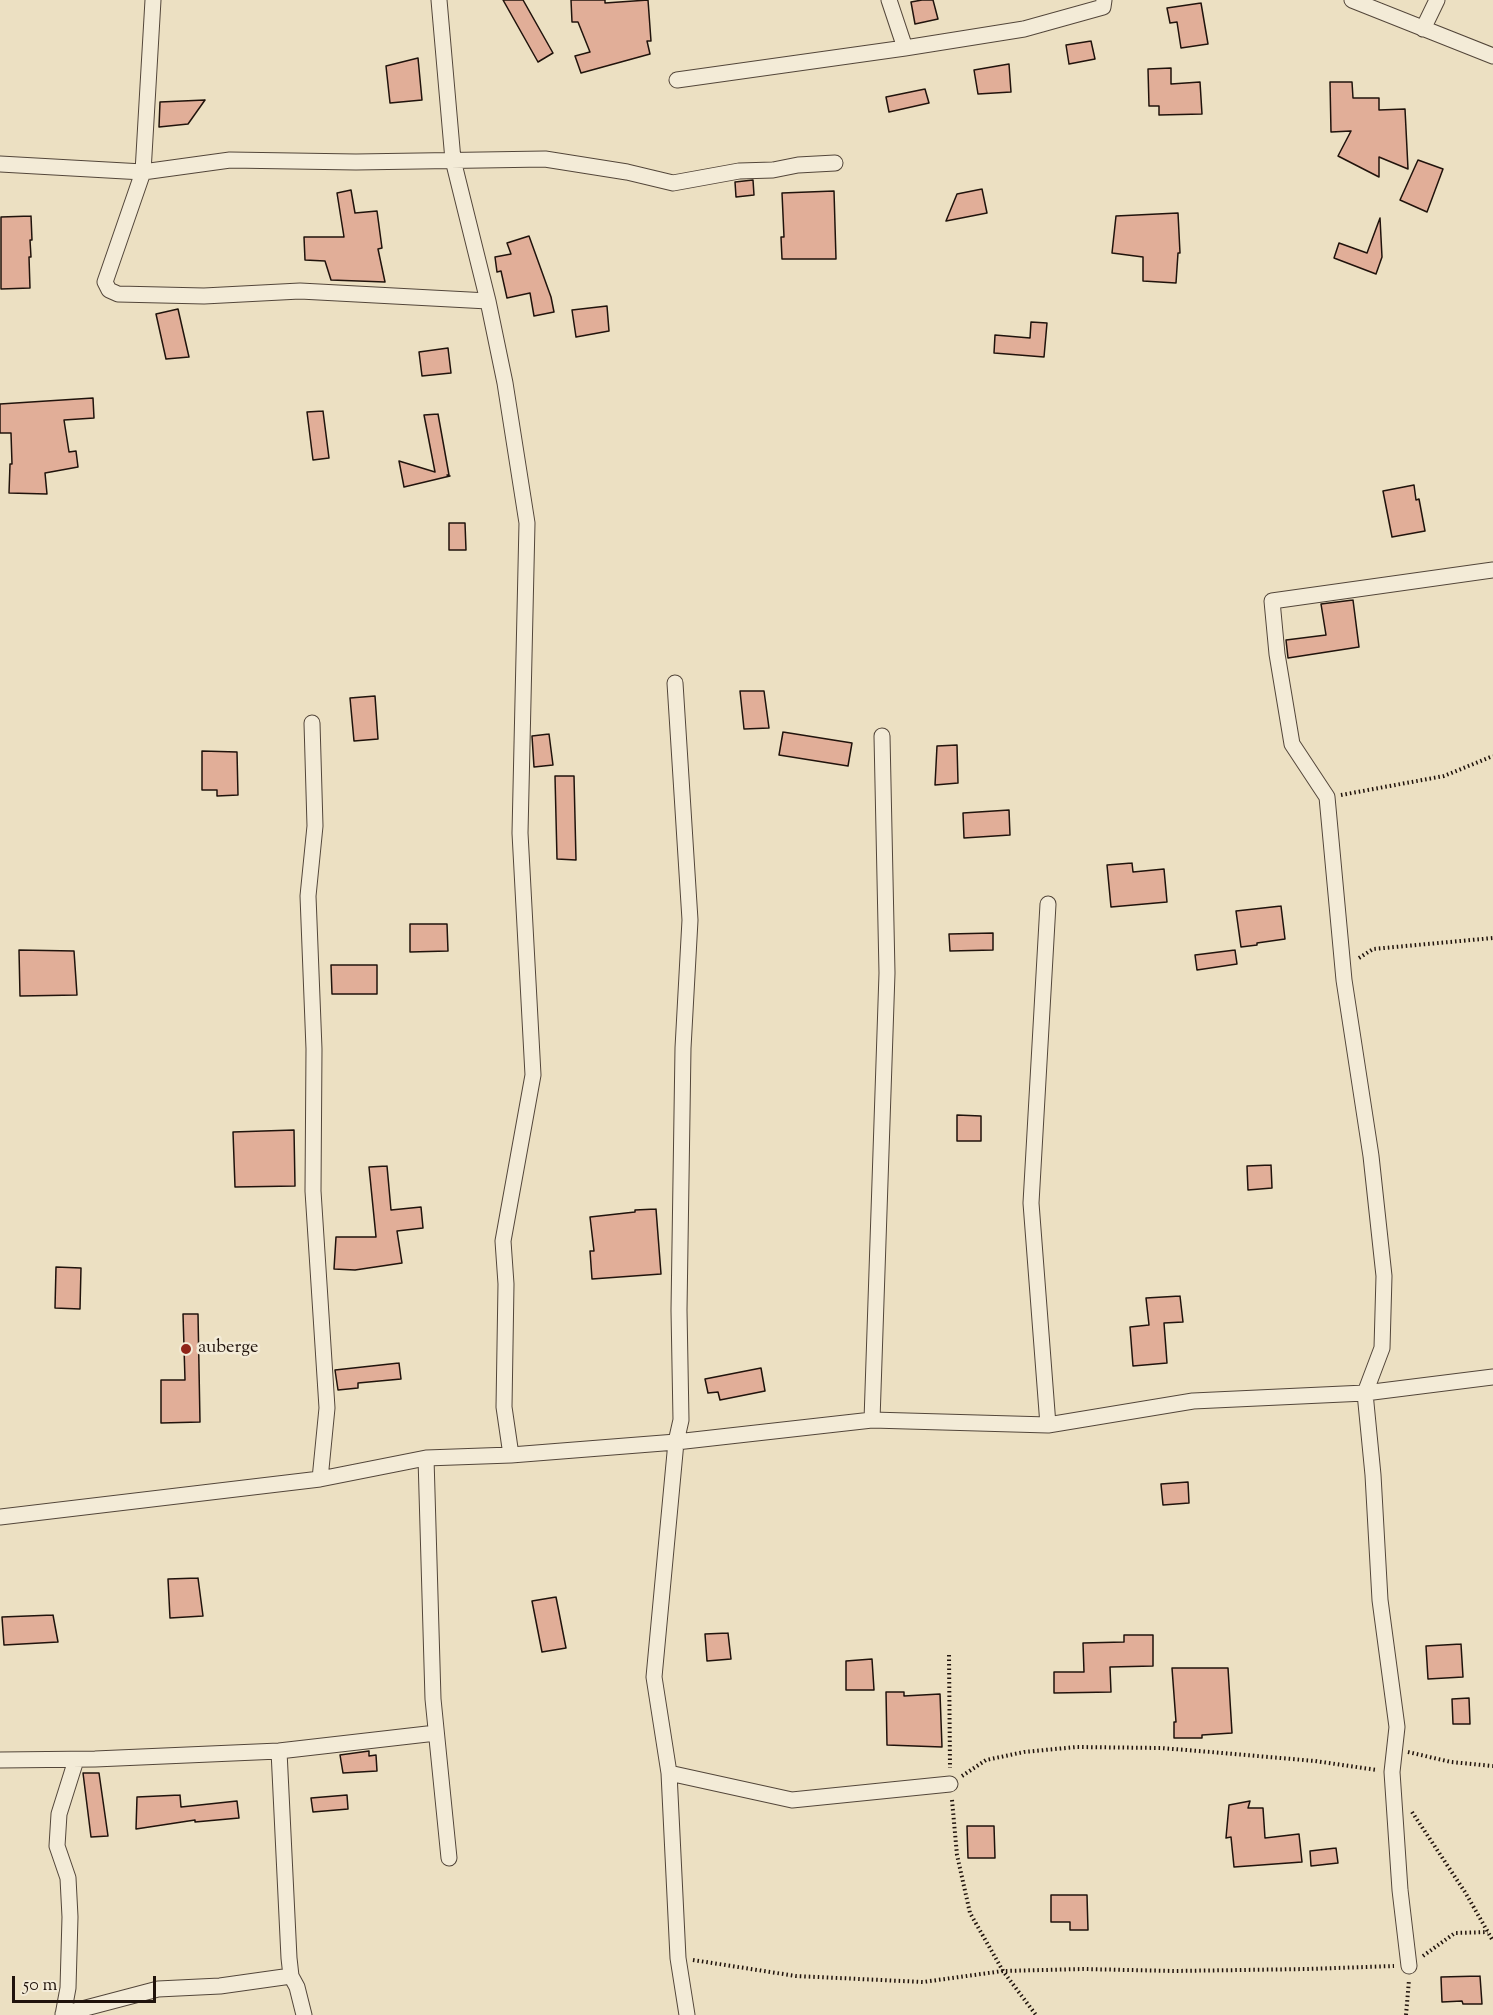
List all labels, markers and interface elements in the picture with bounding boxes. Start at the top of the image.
place label: auberge [198,1338,258,1360]
marker: auberge [179,1342,193,1356]
scale bar [15,1964,159,2002]
text: 50 m [23,1973,57,1999]

